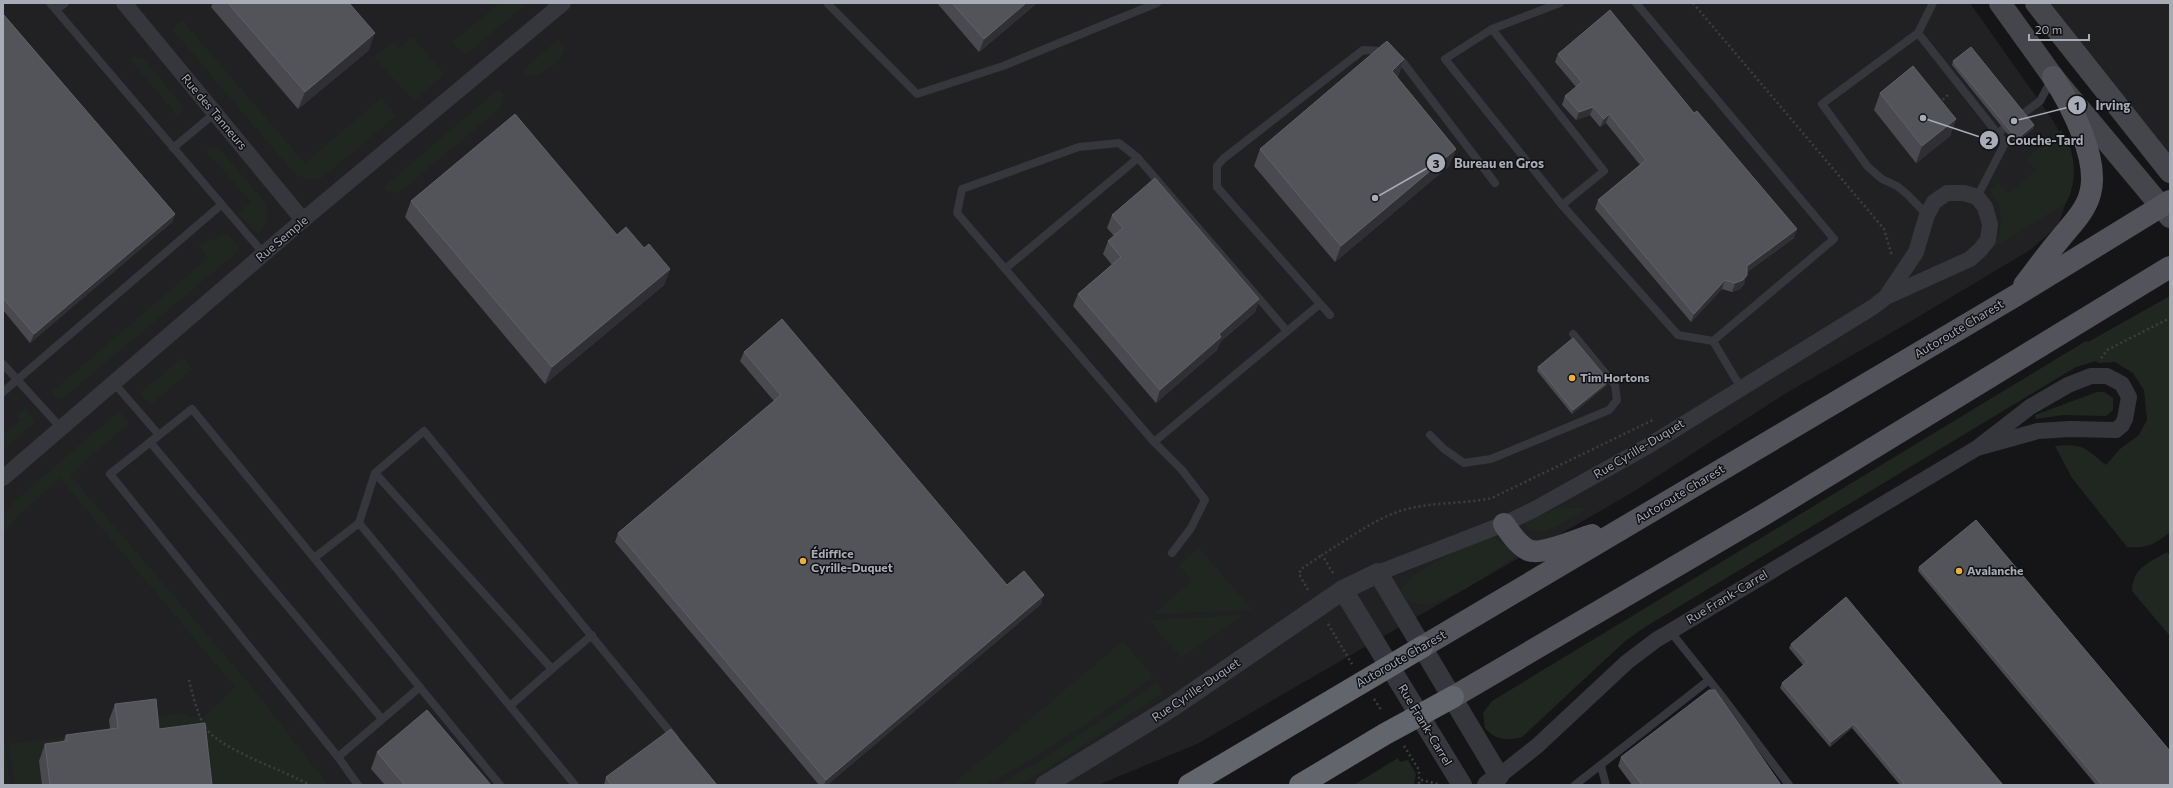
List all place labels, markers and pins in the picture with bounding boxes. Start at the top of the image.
callout: Irving [2067,93,2138,118]
callout: Couche-Tard [1979,128,2092,153]
callout: Bureau en Gros [1426,151,1552,176]
place label: Tim Hortons [1580,370,1650,384]
marker: Tim Hortons [1567,373,1577,383]
place label: Édiffice Cyrille-Duquet [811,546,893,574]
marker: Édiffice Cyrille-Duquet [798,556,808,566]
place label: Avalanche [1967,563,2023,577]
marker: Avalanche [1954,566,1964,576]

